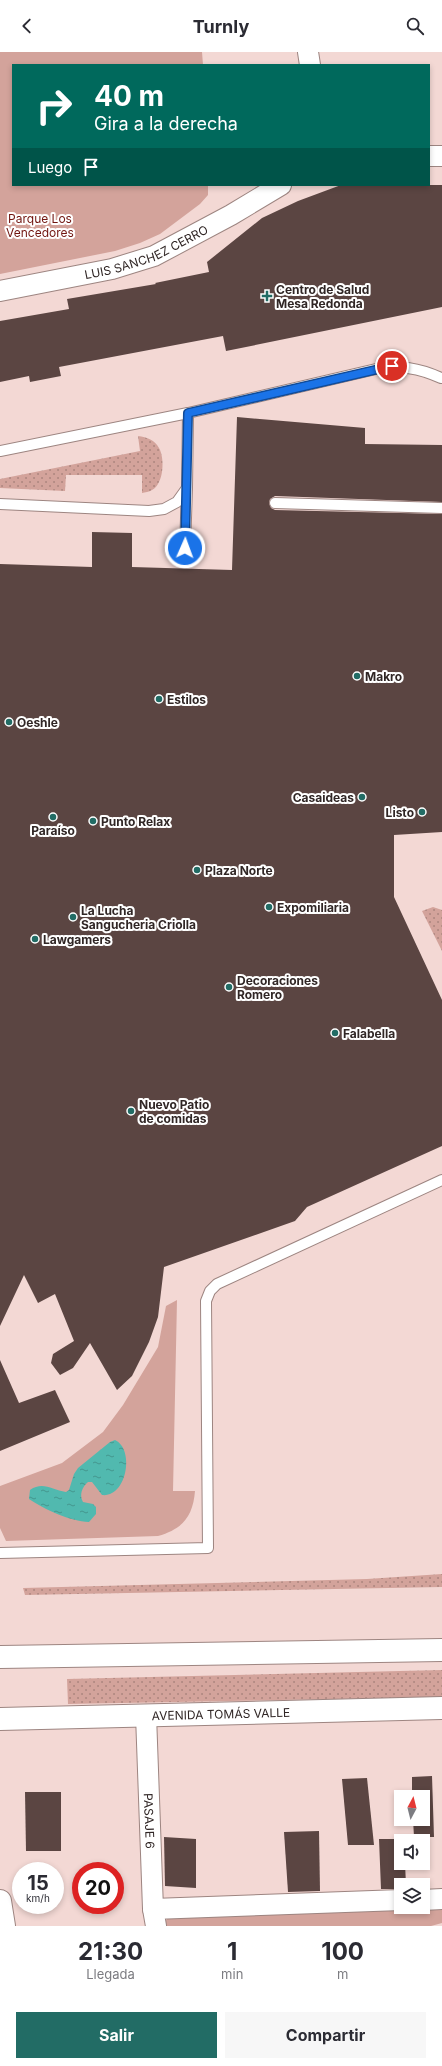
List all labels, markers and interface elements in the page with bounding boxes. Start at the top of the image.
icon: back [16,15,38,37]
icon: search [404,15,426,37]
text: Turnly [193,16,249,37]
text: 40 m [94,79,164,113]
icon: right [28,80,80,132]
text: Gira a la derecha [94,113,238,134]
icon: arrive [80,156,102,178]
text: Luego [28,158,72,177]
park label: Parque Los Vencedores [6,211,74,240]
street label: LUIS SANCHEZ CERRO [83,221,210,282]
place label: Centro de Salud Mesa Redonda [276,282,369,311]
marker: Centro de Salud Mesa Redonda [261,290,273,302]
pin [375,349,409,383]
icon: arrive [381,355,403,377]
position arrow [164,527,206,569]
place label: Makro [365,669,402,684]
marker: Makro [352,671,362,681]
place label: Estilos [167,692,206,707]
marker: Estilos [154,694,164,704]
place label: Oeshle [17,715,58,730]
marker: Oeshle [4,717,14,727]
place label: Casaideas [293,790,354,805]
marker: Casaideas [357,792,367,802]
place label: Listo [386,805,414,820]
marker: Listo [417,807,427,817]
marker: Paraíso [48,812,58,822]
place label: Punto Relax [101,814,170,829]
marker: Punto Relax [88,816,98,826]
place label: Paraíso [31,823,75,838]
place label: Plaza Norte [205,863,273,878]
marker: Plaza Norte [192,865,202,875]
place label: Expomiliaria [277,900,349,915]
marker: Expomiliaria [264,902,274,912]
place label: La Lucha Sangucheria Criolla [81,903,196,932]
marker: La Lucha Sangucheria Criolla [68,912,78,922]
place label: Lawgamers [43,932,111,947]
marker: Lawgamers [30,934,40,944]
place label: Decoraciones Romero [237,973,318,1002]
marker: Decoraciones Romero [224,982,234,992]
place label: Falabella [343,1026,395,1041]
marker: Falabella [330,1028,340,1038]
place label: Nuevo Patio de comidas [139,1097,209,1126]
marker: Nuevo Patio de comidas [126,1106,136,1116]
street label: AVENIDA TOMÁS VALLE [152,1704,290,1723]
north arrow [394,1790,430,1826]
map controls [394,1790,430,1914]
street label: PASAJE 6 [141,1793,158,1849]
button: sound [394,1834,430,1870]
speed limit sign: 20 [72,1862,124,1914]
text: 15 [27,1871,49,1895]
button: layers [394,1878,430,1914]
text: km/h [26,1892,50,1904]
text: 21:30 [78,1937,143,1966]
text: 1 [227,1937,237,1966]
text: 100 [321,1937,364,1966]
text: Llegada [86,1966,135,1982]
text: min [221,1966,243,1982]
text: m [337,1966,348,1982]
button: Salir [16,2012,217,2058]
button: Compartir [225,2012,426,2058]

